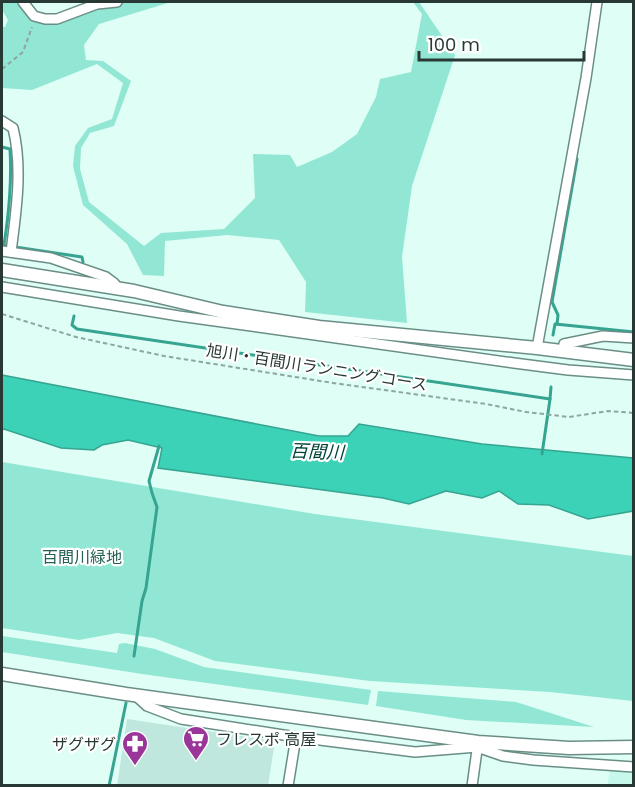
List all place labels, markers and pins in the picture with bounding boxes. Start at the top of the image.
supermarket icon: フレスポ 高屋 [181,724,211,762]
place label: フレスポ 高屋 [216,728,316,751]
pharmacy icon: ザグザグ [120,729,150,767]
place label: ザグザグ [52,733,116,756]

